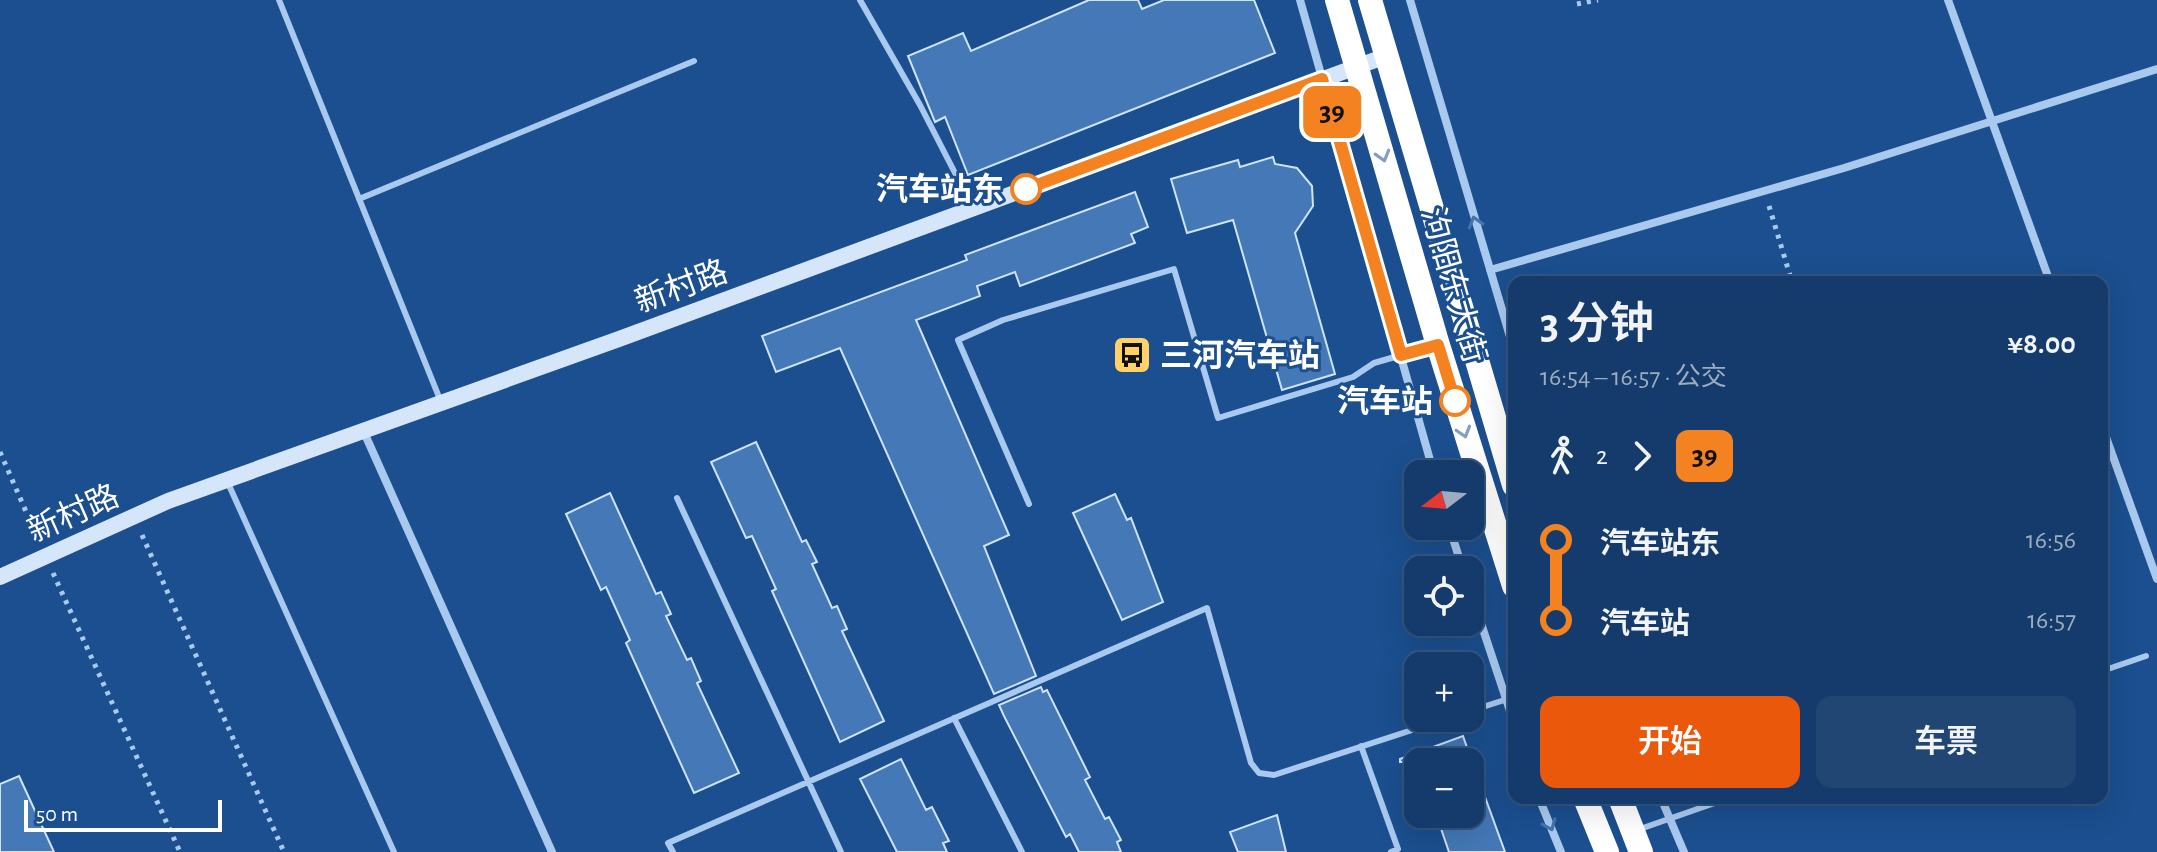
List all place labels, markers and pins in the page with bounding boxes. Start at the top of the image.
place label: 汽车站东 [876,172,1004,206]
marker: 汽车站东 [1011,174,1041,204]
bus stop icon: 三河汽车站 [1111,334,1153,376]
place label: 三河汽车站 [1160,338,1320,372]
place label: 汽车站 [1337,384,1433,418]
marker: 汽车站 [1440,386,1470,416]

